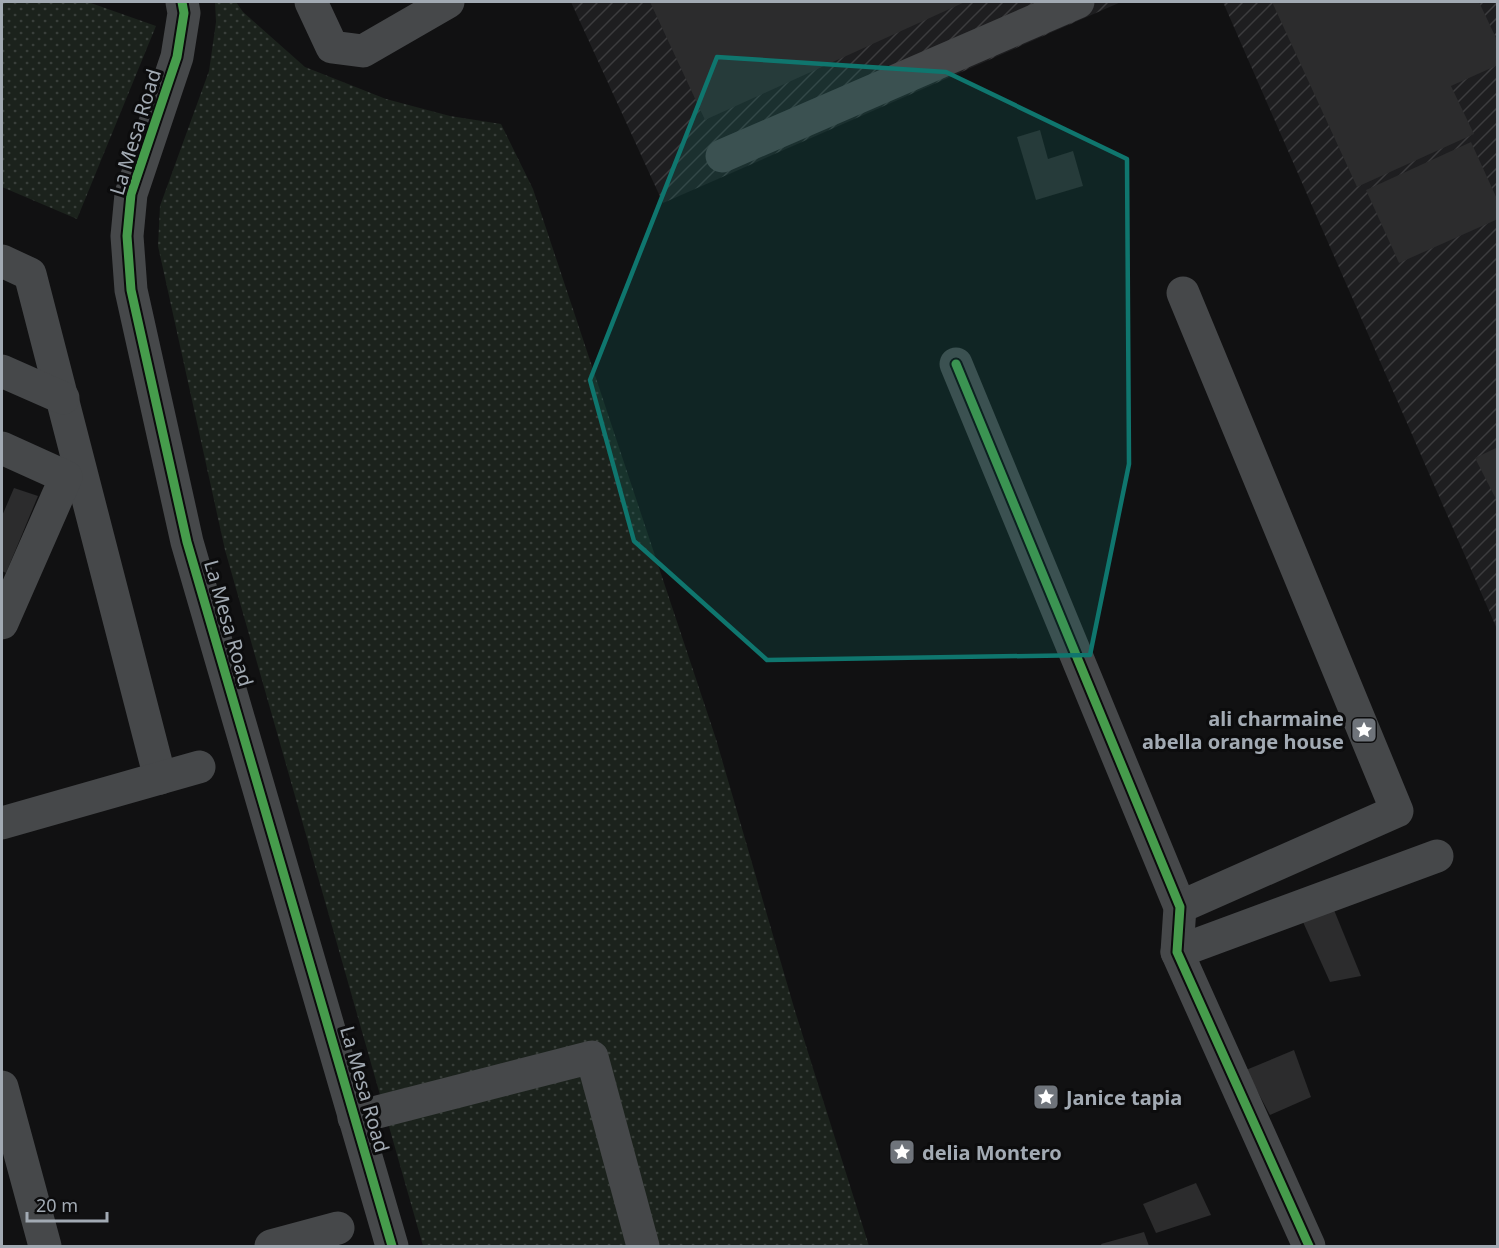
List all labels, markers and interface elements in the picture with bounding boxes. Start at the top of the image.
street label: La Mesa Road [103,66,167,198]
street label: La Mesa Road [198,557,260,689]
place label: ali charmaine abella orange house [1142,705,1344,755]
place icon: ali charmaine abella orange house [1349,715,1379,745]
street label: La Mesa Road [334,1023,396,1155]
place icon: Janice tapia [1031,1082,1061,1112]
place label: Janice tapia [1064,1084,1182,1111]
place icon: delia Montero [887,1137,917,1167]
place label: delia Montero [922,1139,1062,1166]
scale bar [27,1185,106,1223]
text: 20 m [36,1193,78,1217]

